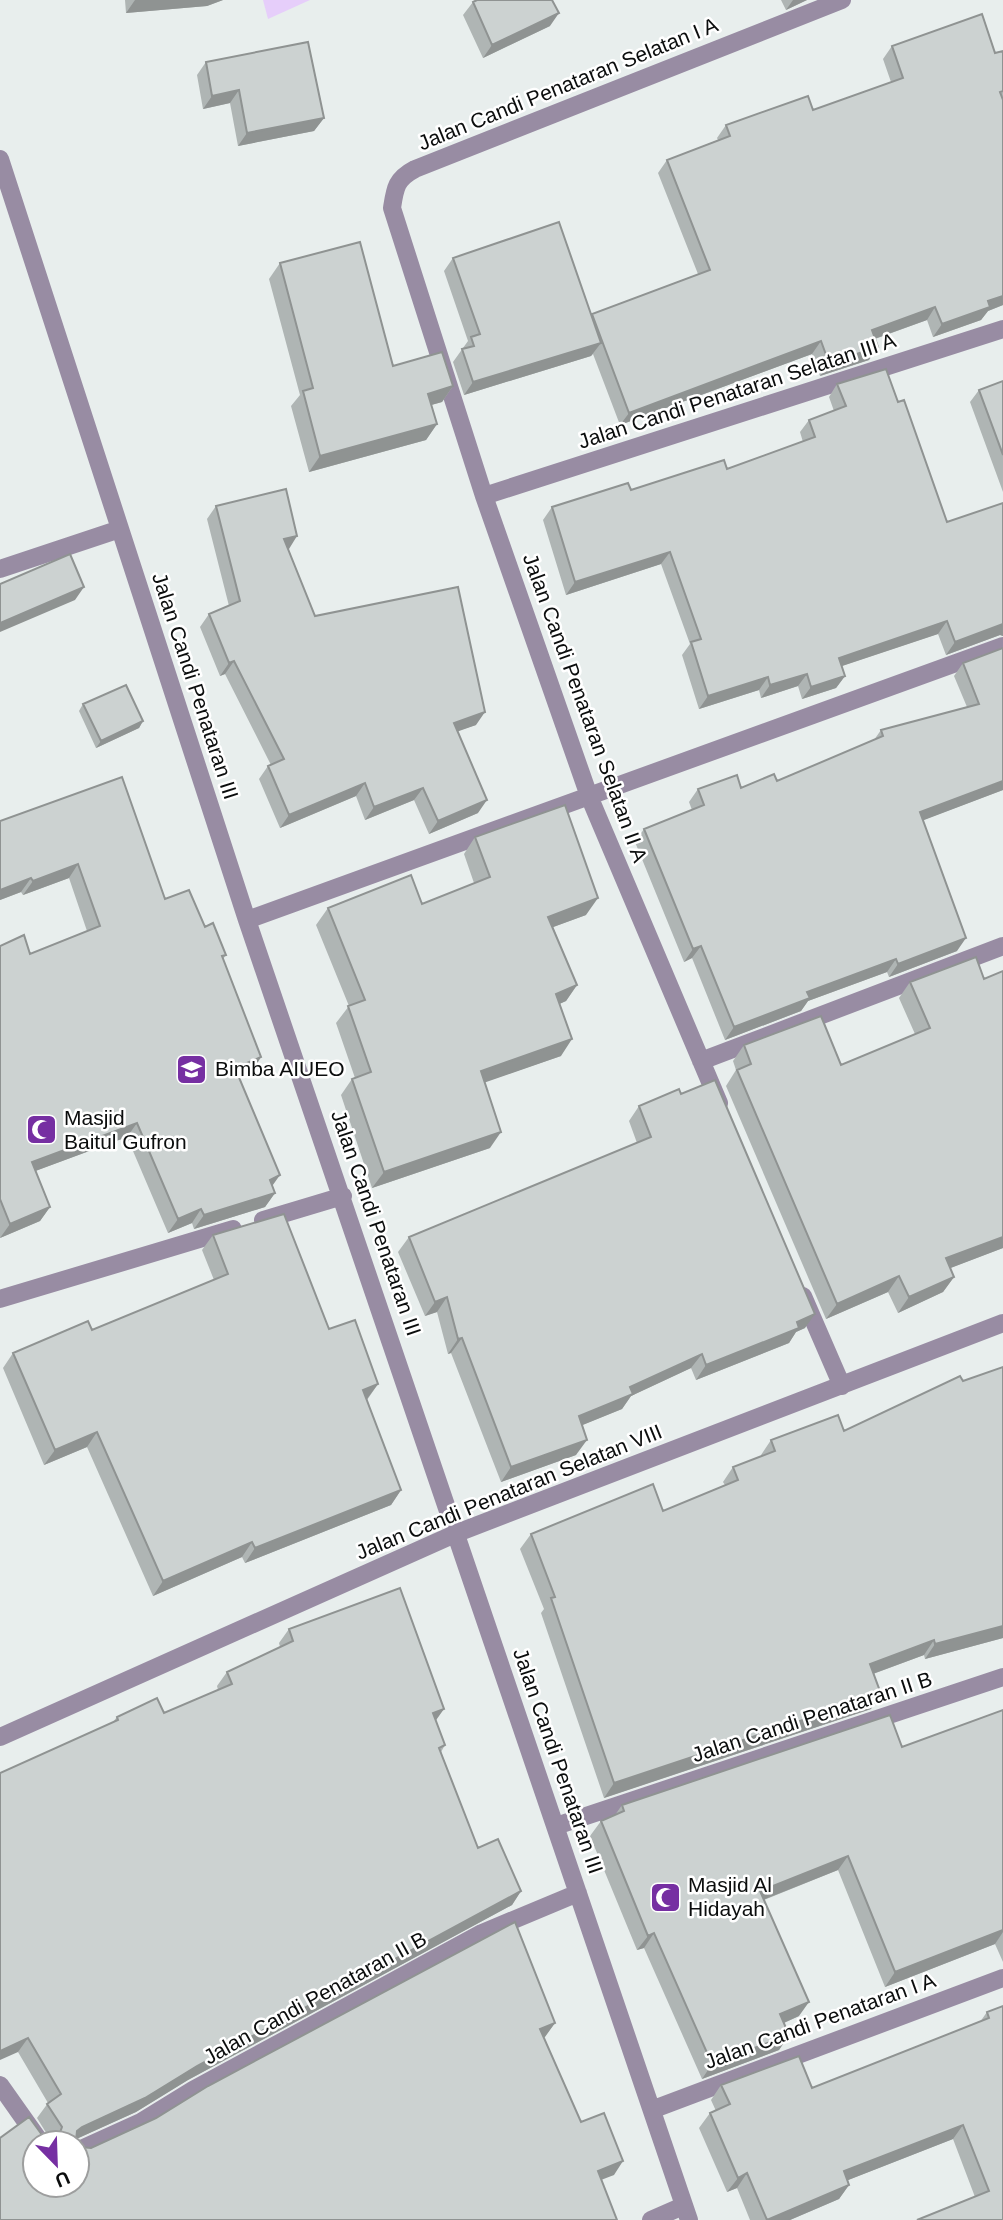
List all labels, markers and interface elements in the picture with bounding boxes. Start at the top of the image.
street label: Jalan Candi Penataran Selatan I A [415,13,721,154]
street label: Jalan Candi Penataran Selatan III A [575,328,899,453]
street label: Jalan Candi Penataran Selatan II A [519,550,652,865]
street label: Jalan Candi Penataran III [148,570,243,802]
school or university icon: Bimba AIUEO [175,1052,209,1086]
place label: Bimba AIUEO [215,1057,345,1080]
place label: Masjid Baitul Gufron [64,1106,187,1153]
street label: Jalan Candi Penataran III [327,1107,426,1339]
mosque icon: Masjid Baitul Gufron [24,1113,58,1147]
street label: Jalan Candi Penataran Selatan VIII [352,1419,665,1564]
street label: Jalan Candi Penataran III [509,1645,608,1877]
street label: Jalan Candi Penataran II B [689,1667,935,1766]
place label: Masjid Al Hidayah [688,1873,772,1920]
mosque icon: Masjid Al Hidayah [648,1880,682,1914]
street label: Jalan Candi Penataran II B [199,1927,430,2068]
street label: Jalan Candi Penataran I A [701,1968,938,2073]
north arrow [21,2129,91,2199]
text: U [52,2167,73,2192]

